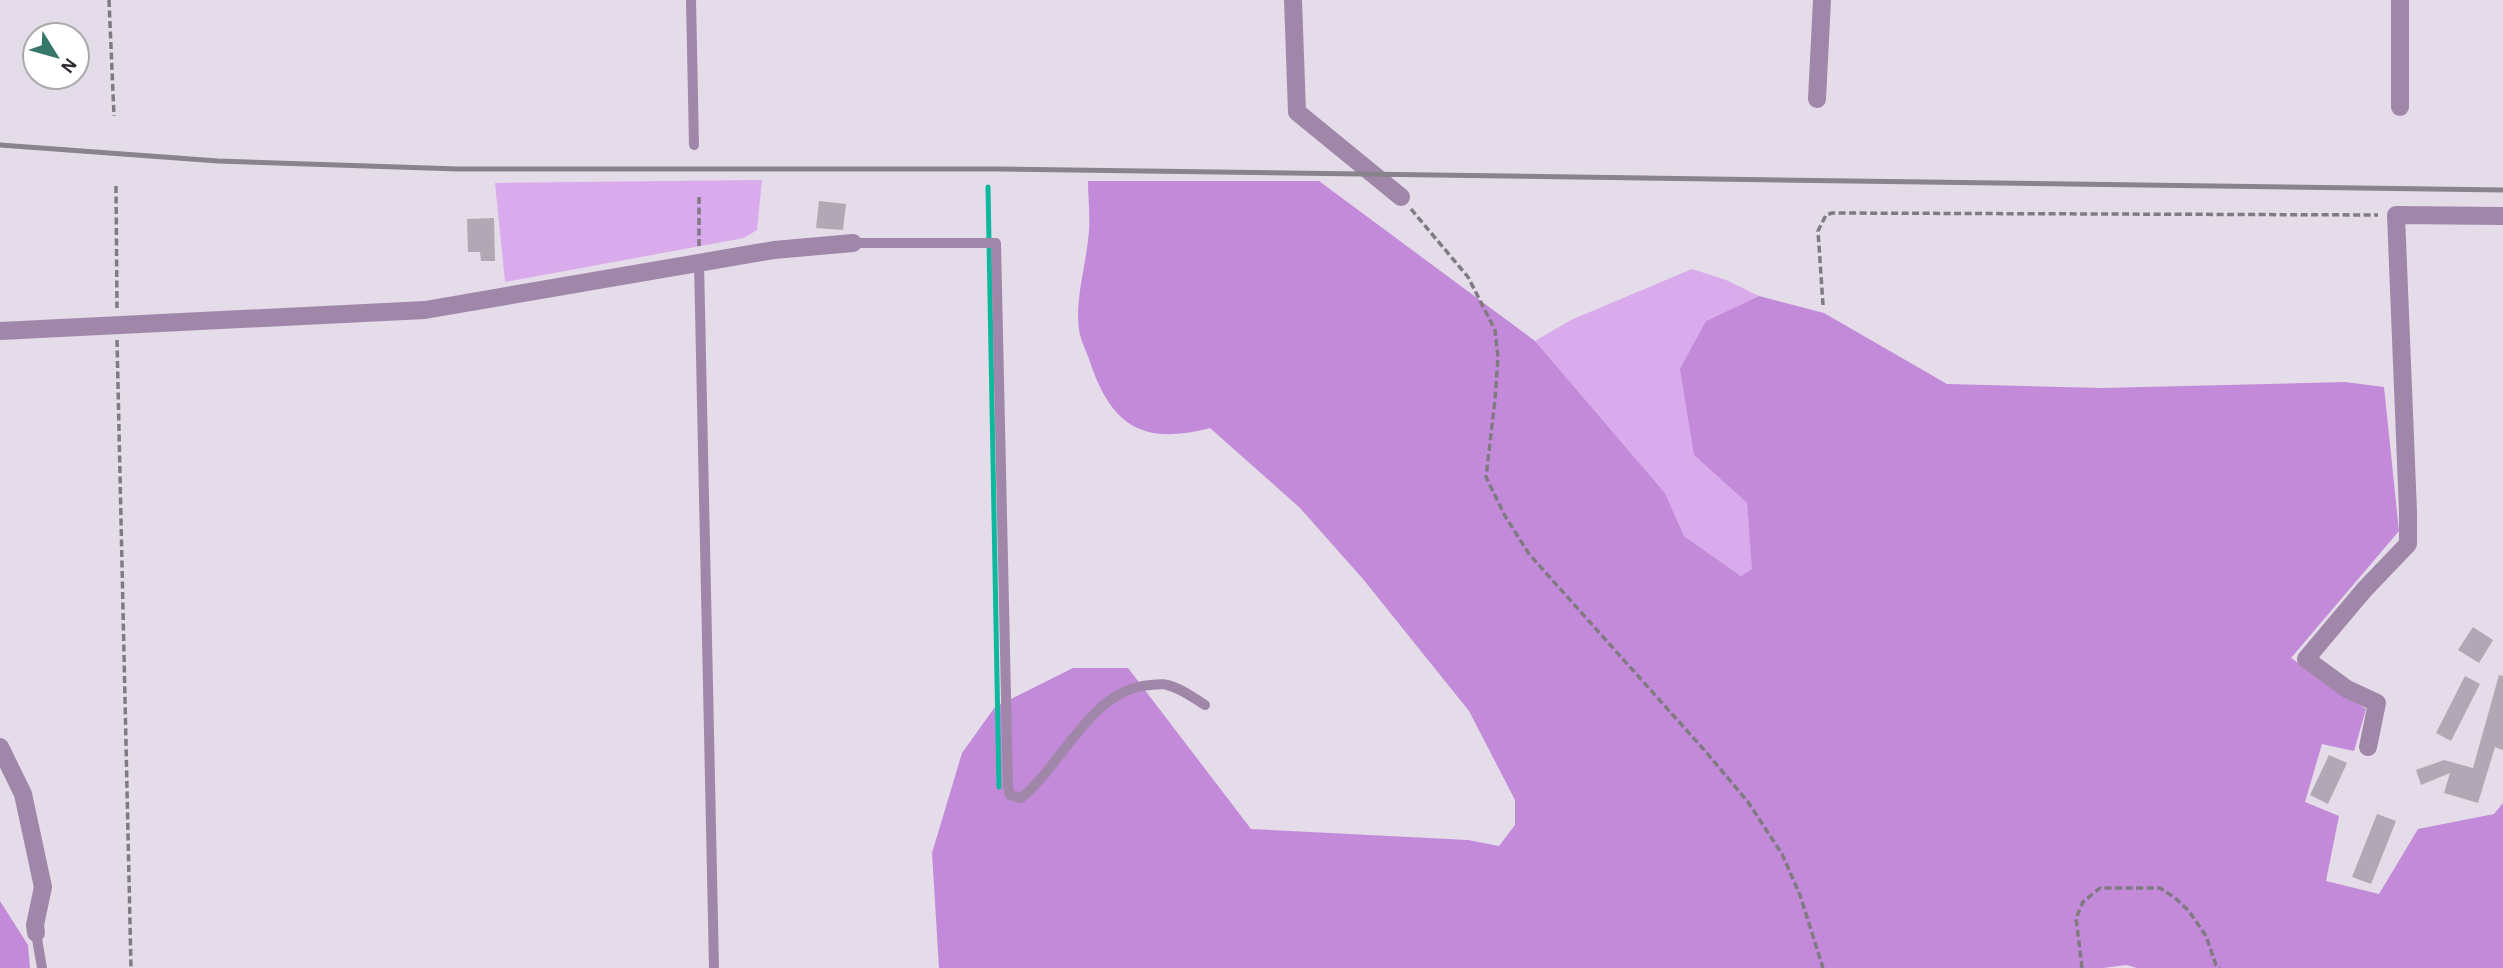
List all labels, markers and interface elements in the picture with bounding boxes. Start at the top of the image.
north arrow [21,21,91,91]
text: N [57,54,80,76]

